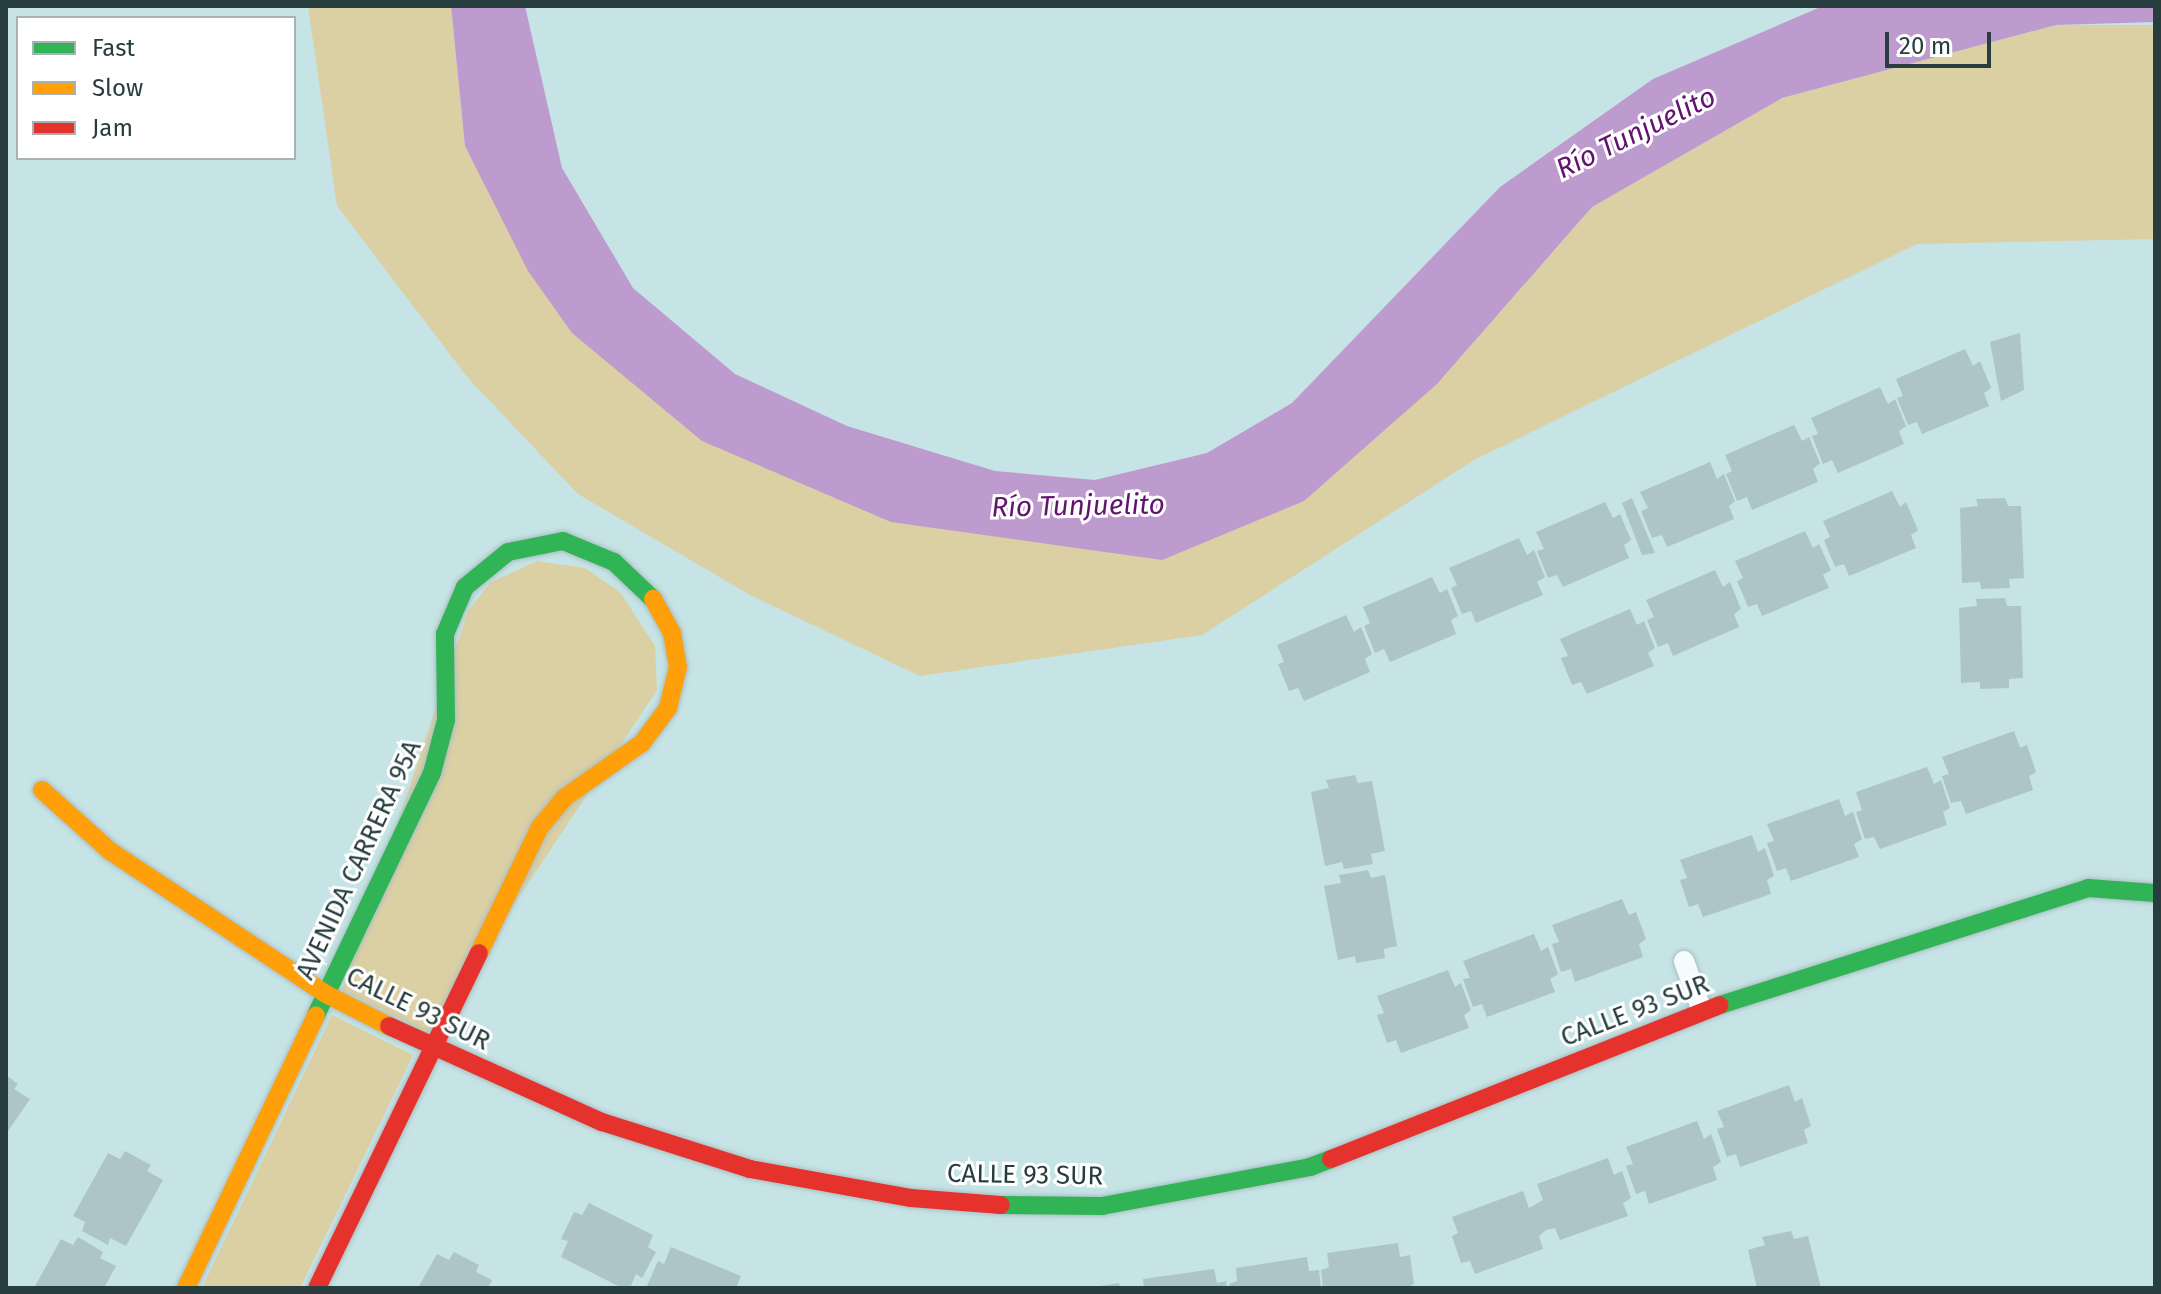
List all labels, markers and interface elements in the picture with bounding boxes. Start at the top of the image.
legend [16,16,296,160]
scale bar [1889,16,1995,66]
text: 20 m [1899,32,1951,60]
text: Fast [92,34,135,62]
text: Slow [92,74,143,102]
water label: Río Tunjuelito [1551,80,1721,186]
text: Jam [92,114,133,142]
water label: Río Tunjuelito [991,488,1165,524]
street label: AVENIDA CARRERA 95A [290,735,428,985]
street label: CALLE 93 SUR [341,961,495,1057]
street label: CALLE 93 SUR [1556,968,1714,1054]
street label: CALLE 93 SUR [947,1158,1103,1192]

